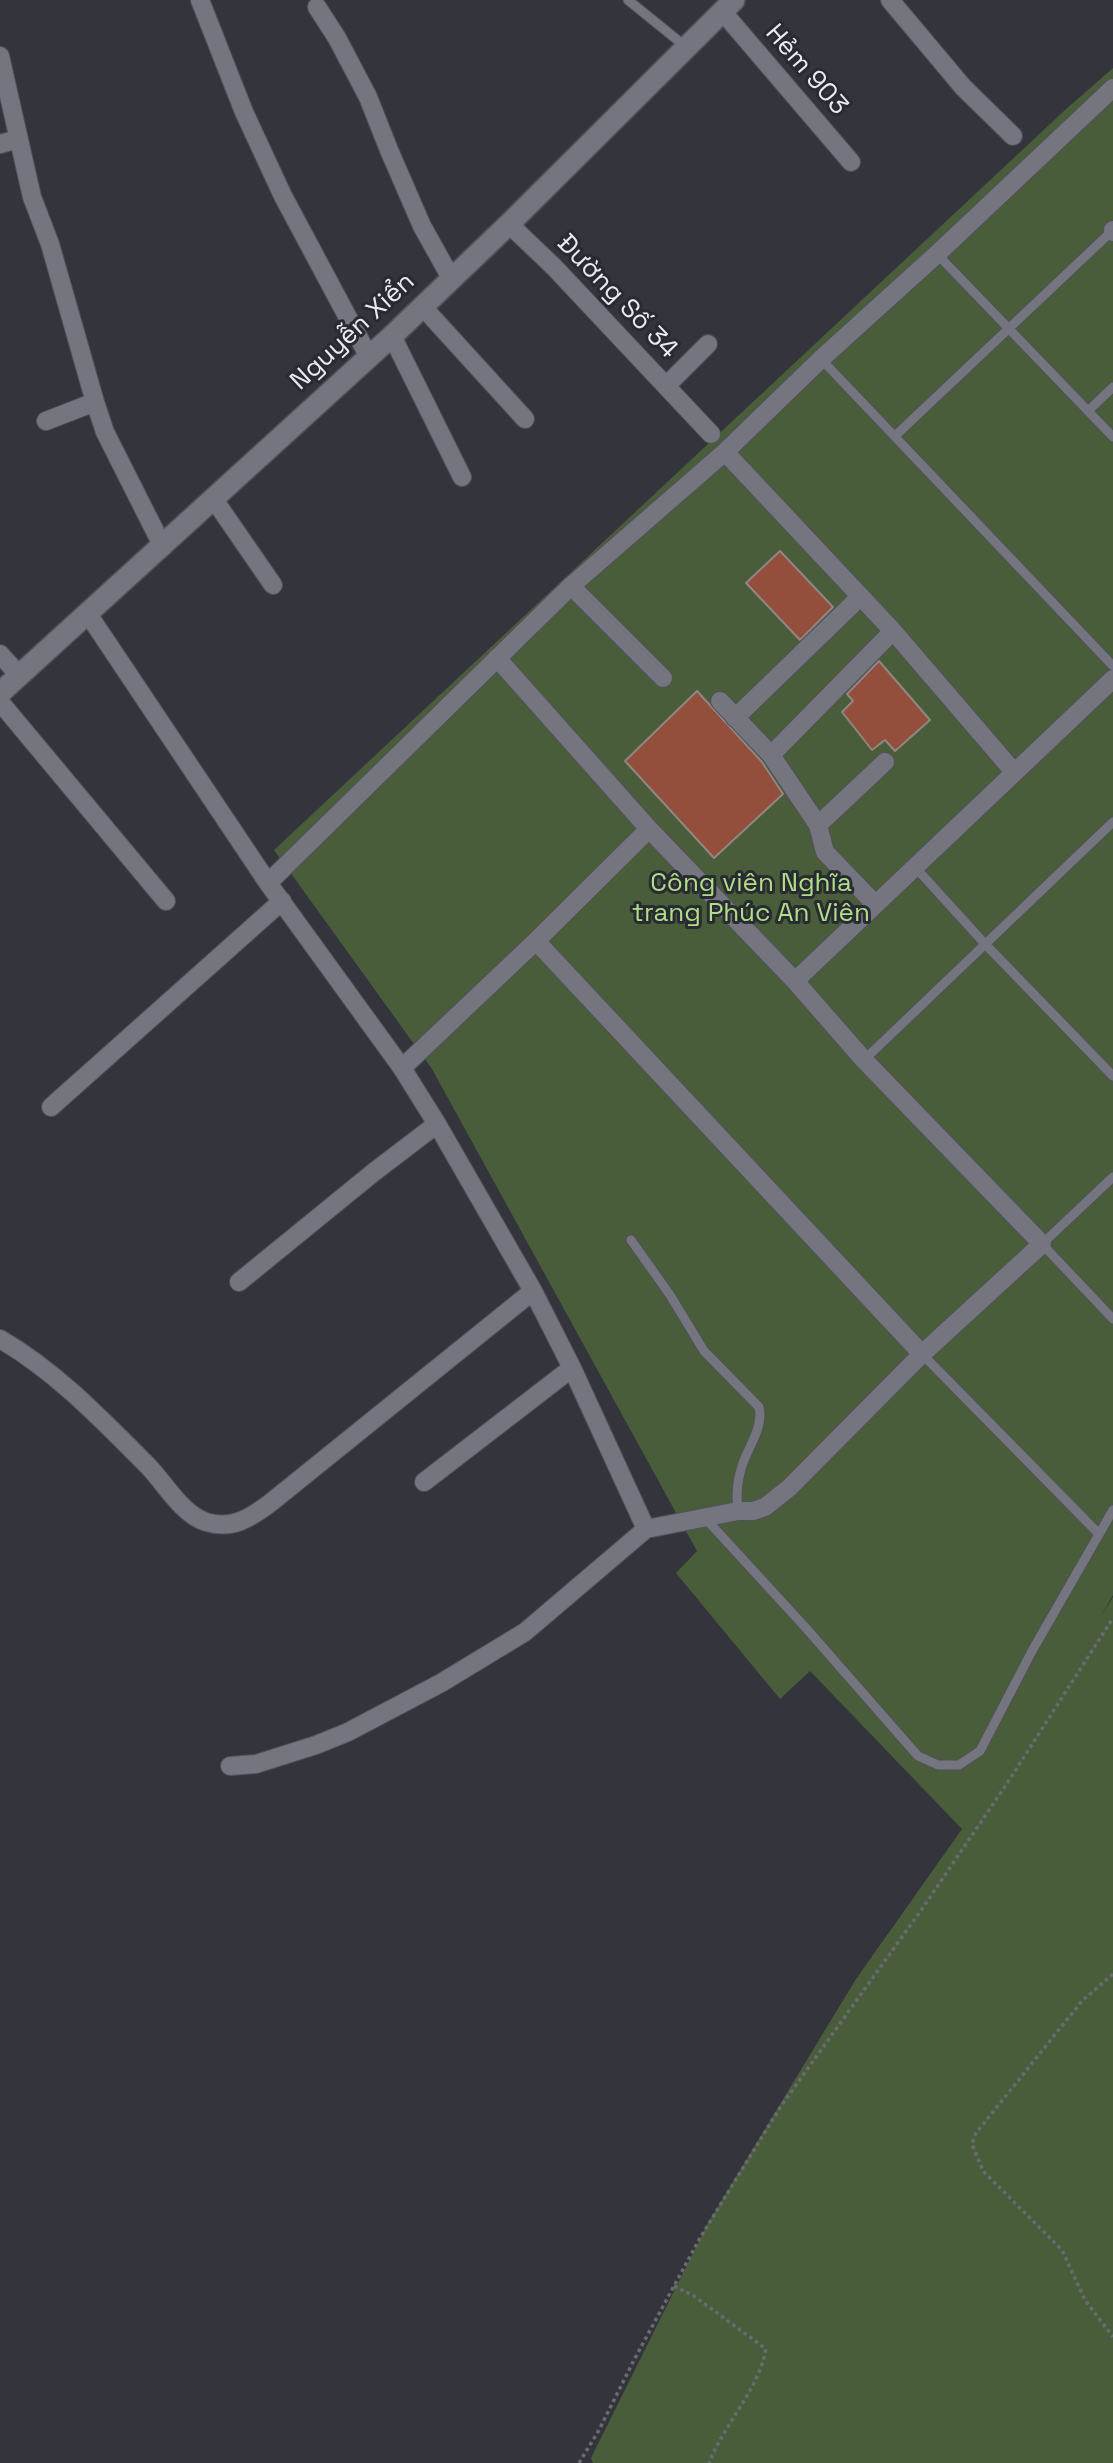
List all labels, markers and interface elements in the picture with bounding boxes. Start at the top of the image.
street label: Hẻm 903 [758,18,854,122]
street label: Đường Số 34 [550,229,684,365]
street label: Nguyễn Xiển [285,267,421,397]
park label: Công viên Nghĩa trang Phúc An Viên [632,868,870,930]

